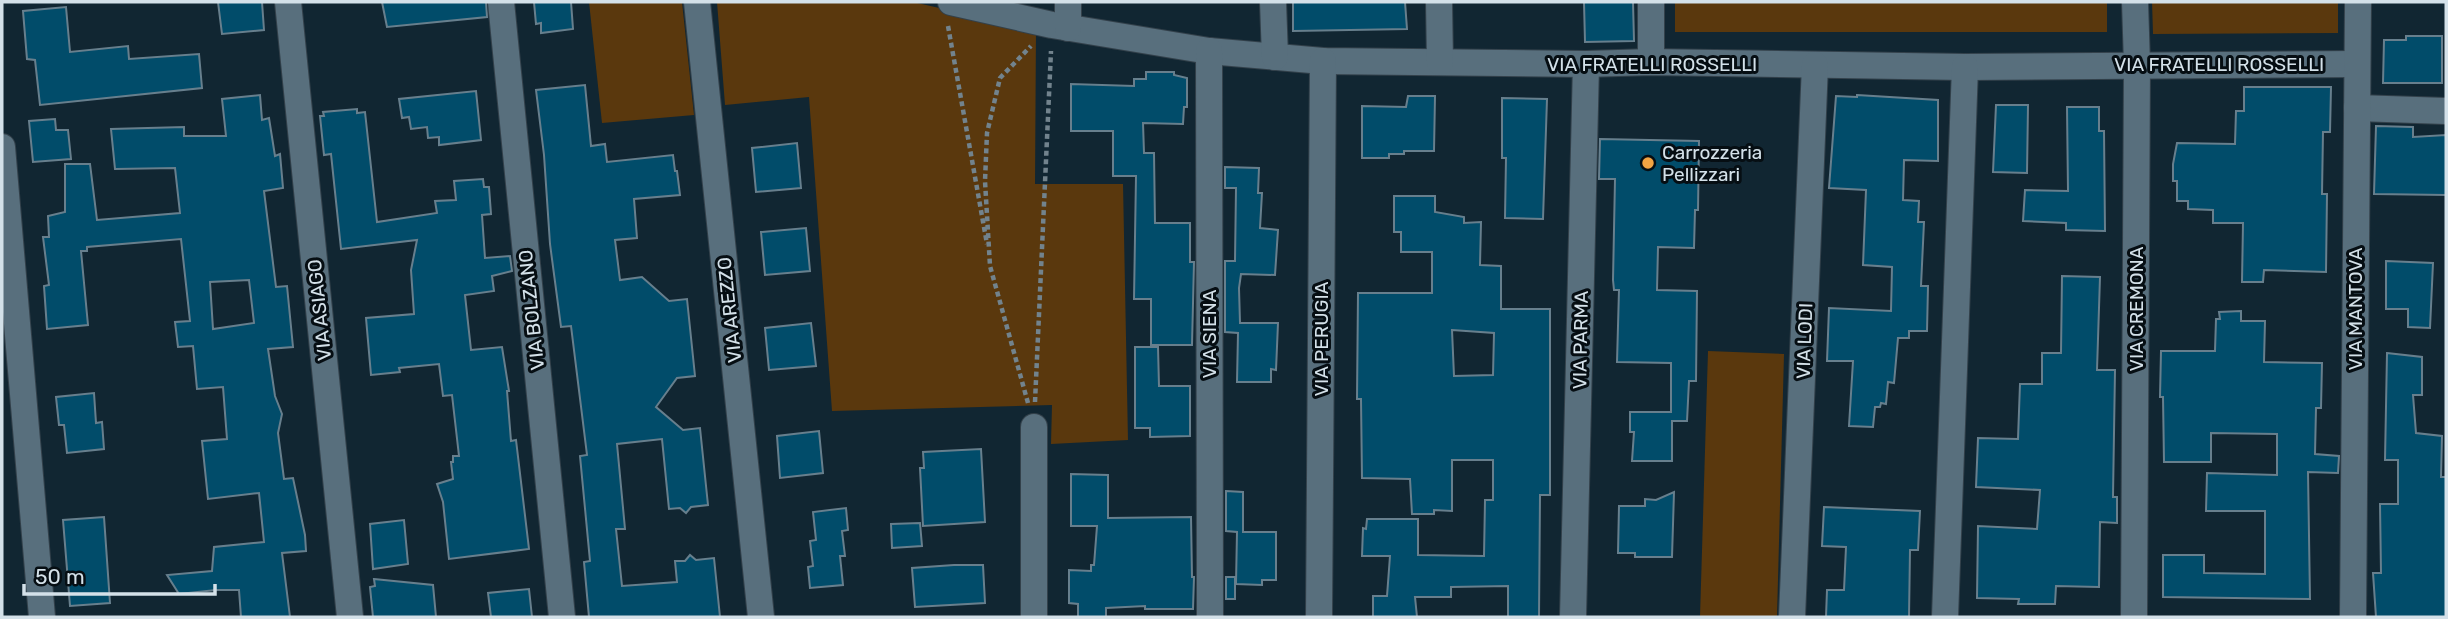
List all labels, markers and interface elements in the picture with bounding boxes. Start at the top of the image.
street label: VIA FRATELLI ROSSELLI [1547,53,1757,76]
street label: VIA FRATELLI ROSSELLI [2114,53,2324,76]
place label: Carrozzeria Pellizzari [1662,141,1762,186]
marker: Carrozzeria Pellizzari [1640,155,1656,171]
street label: VIA CREMONA [2125,246,2148,372]
street label: VIA MANTOVA [2344,247,2367,371]
street label: VIA BOLZANO [514,249,549,371]
street label: VIA AREZZO [713,256,746,364]
street label: VIA ASIAGO [303,258,336,362]
street label: VIA PERUGIA [1310,281,1333,396]
street label: VIA SIENA [1198,289,1221,378]
street label: VIA PARMA [1568,290,1593,390]
street label: VIA LODI [1792,303,1817,379]
scale bar [24,552,215,596]
text: 50 m [35,564,85,589]

